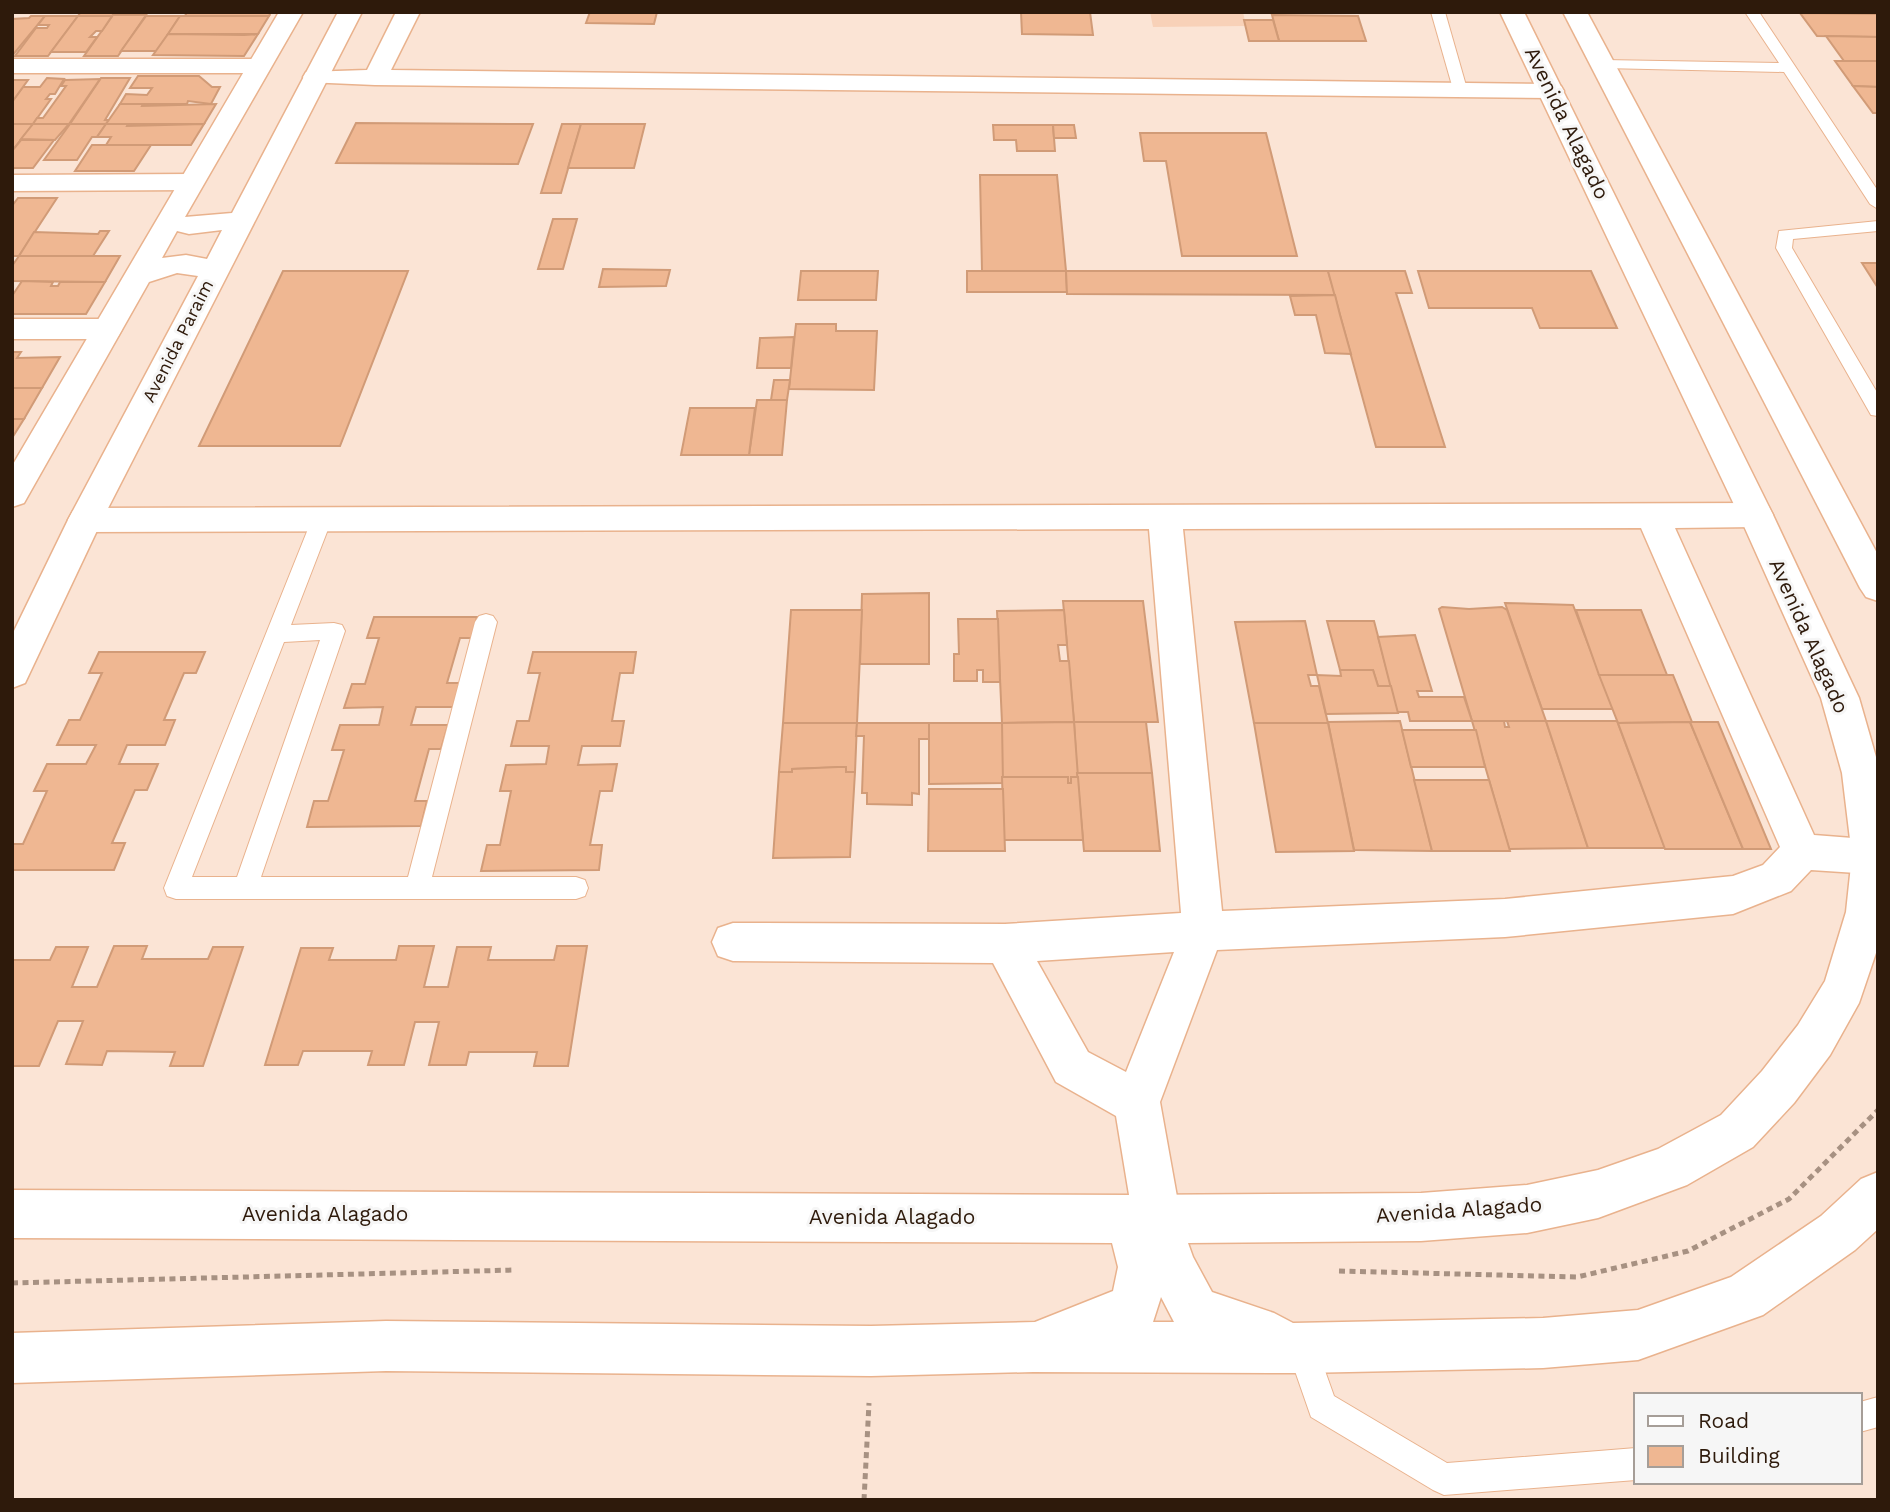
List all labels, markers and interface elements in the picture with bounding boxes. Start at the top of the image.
street label: Avenida Alagado [1520,42,1615,203]
street label: Avenida Paraim [138,276,217,405]
street label: Avenida Alagado [1764,555,1855,717]
street label: Avenida Alagado [1375,1191,1543,1228]
street label: Avenida Alagado [242,1201,408,1226]
street label: Avenida Alagado [809,1204,975,1229]
legend [1634,1393,1862,1484]
text: Road [1698,1408,1749,1433]
text: Building [1698,1443,1780,1468]

